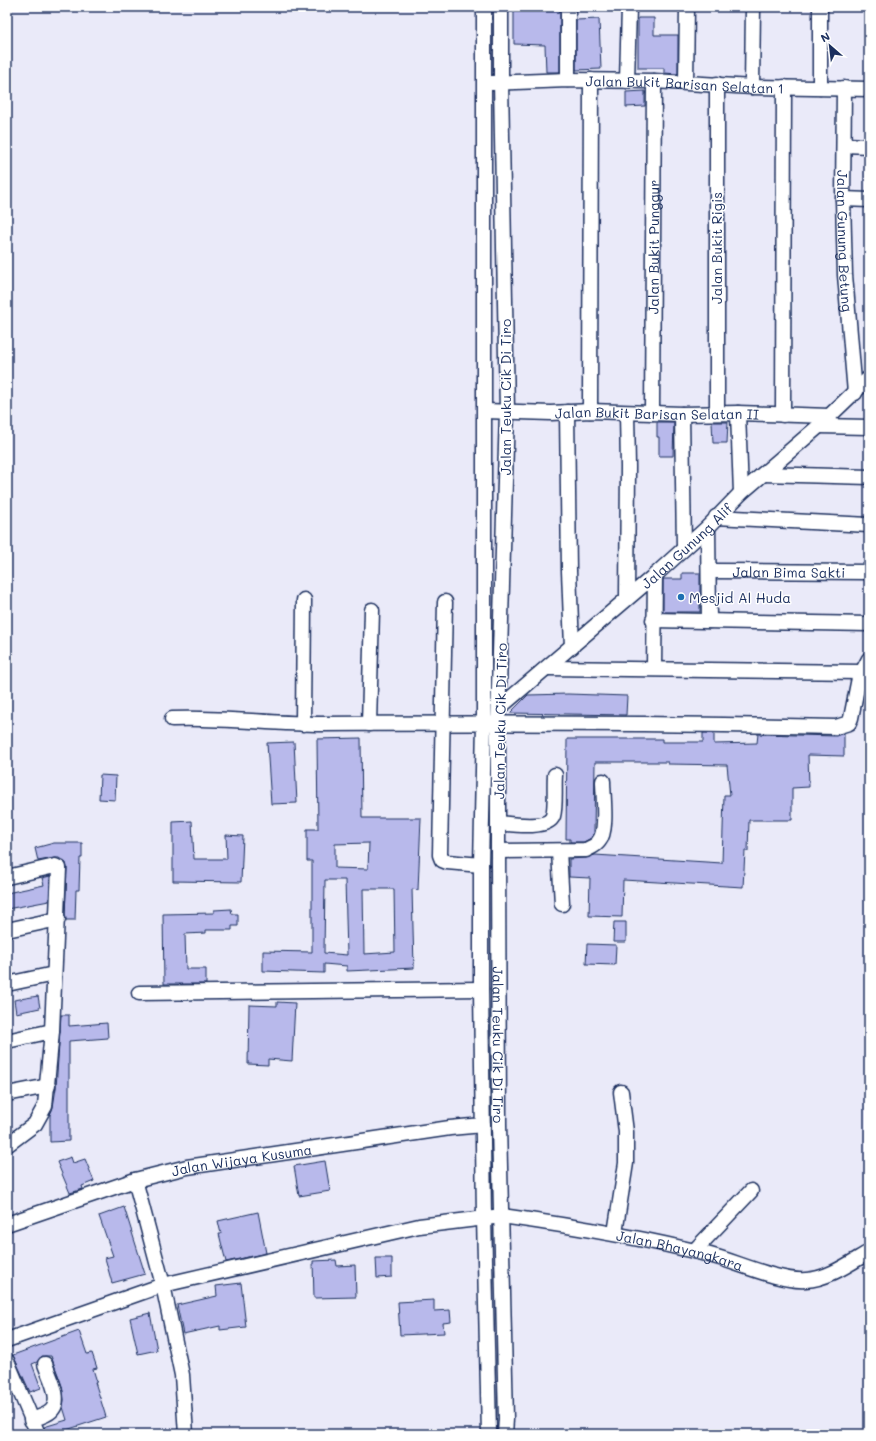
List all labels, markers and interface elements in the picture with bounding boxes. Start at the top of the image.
north arrow [810,26,850,66]
text: N [818,28,832,45]
street label: Jalan Bukit Barisan Selatan 1 [586,71,784,97]
street label: Jalan Gunung Betung [833,170,858,313]
street label: Jalan Bukit Punggur [643,180,663,314]
street label: Jalan Bukit Rigis [707,192,726,304]
street label: Jalan Teuku Cik Di Tiro [496,319,515,475]
street label: Jalan Bukit Barisan Selatan II [554,401,759,424]
street label: Jalan Gunung Alif [637,498,736,593]
street label: Jalan Bima Sakti [733,562,845,581]
place label: Mesjid Al Huda [689,588,791,607]
marker: Mesjid Al Huda [676,592,686,602]
street label: Jalan Teuku Cik Di Tiro [489,643,511,799]
street label: Jalan Teuku Cik Di Tiro [489,966,508,1123]
street label: Jalan Wijaya Kusuma [169,1139,313,1180]
street label: Jalan Bhayangkara [615,1225,746,1275]

